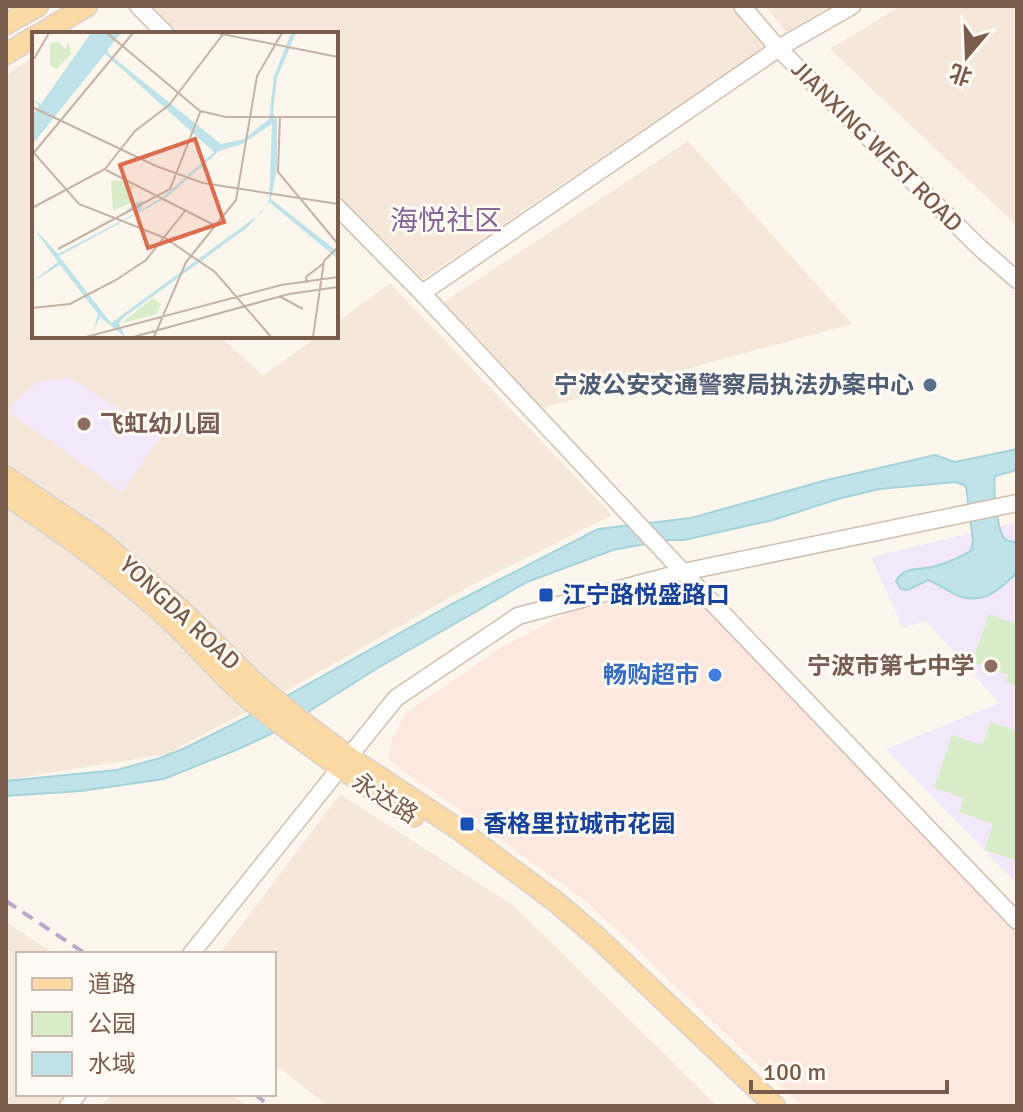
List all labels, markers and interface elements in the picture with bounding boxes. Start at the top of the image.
north arrow [927,16,1007,96]
inset map [32,32,338,338]
street label: JIANXING WEST ROAD [785,54,969,238]
text: 北 [946,58,975,91]
district label: 海悦社区 [390,204,502,238]
place label: 宁波公安交通警察局执法办案中心 [554,370,914,400]
marker: 宁波公安交通警察局执法办案中心 [921,376,939,394]
place label: 飞虹幼儿园 [100,409,220,439]
marker: 飞虹幼儿园 [75,415,93,433]
street label: YONGDA ROAD [113,549,247,677]
place label: 江宁路悦盛路口 [562,580,730,610]
marker: 江宁路悦盛路口 [537,586,555,604]
place label: 宁波市第七中学 [807,651,975,681]
marker: 宁波市第七中学 [982,657,1000,675]
place label: 畅购超市 [603,660,699,690]
marker: 畅购超市 [706,666,724,684]
street label: 永达路 [347,766,423,830]
place label: 香格里拉城市花园 [483,809,675,839]
marker: 香格里拉城市花园 [458,815,476,833]
legend [16,952,276,1096]
text: 道路 [88,969,136,999]
text: 公园 [88,1009,136,1039]
scale bar [751,1044,947,1094]
text: 水域 [88,1049,136,1079]
text: 100 m [763,1057,826,1087]

